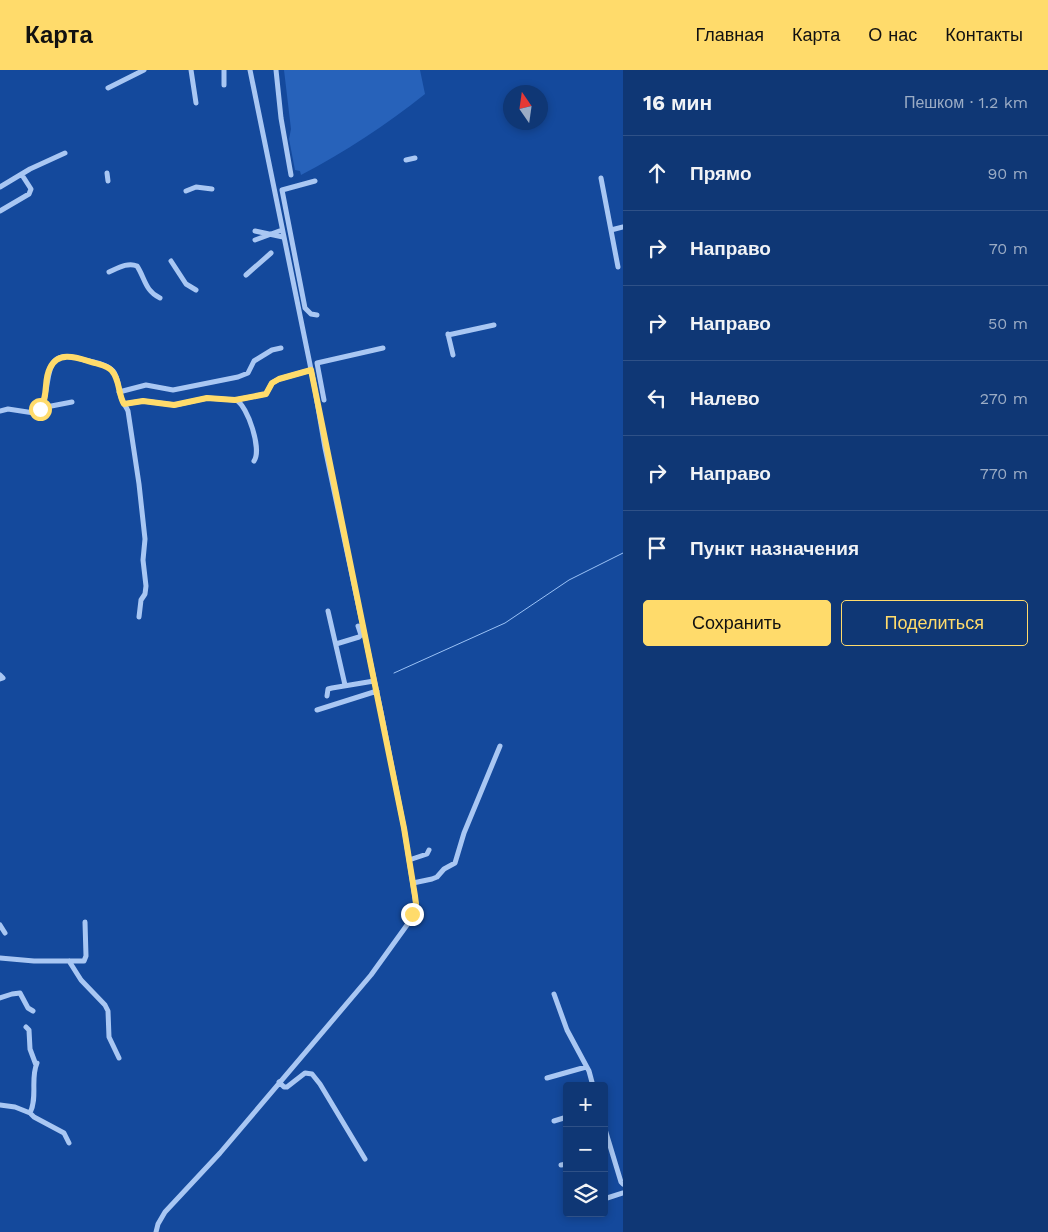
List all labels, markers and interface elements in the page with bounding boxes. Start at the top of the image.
text: Карта [25,21,93,49]
text: Главная [695,24,764,45]
text: Карта [792,24,840,45]
text: О нас [868,24,917,45]
text: Контакты [945,24,1023,45]
north arrow [503,85,548,130]
text: 16 мин [643,90,712,115]
text: Пешком · 1.2 km [904,93,1028,112]
icon: ahead [643,159,671,187]
text: Прямо [690,162,752,185]
text: 90 m [987,164,1028,183]
icon: right [643,234,671,262]
text: Направо [690,237,771,260]
text: 70 m [989,239,1028,258]
icon: right [643,309,671,337]
text: Направо [690,312,771,335]
text: 50 m [988,314,1028,333]
icon: left [643,384,671,412]
text: Налево [690,387,760,410]
text: 270 m [980,389,1028,408]
route start [29,398,52,421]
icon: right [643,459,671,487]
text: Направо [690,462,771,485]
text: 770 m [980,464,1028,483]
icon: arrive [643,534,671,562]
text: Пункт назначения [690,537,859,560]
button: Сохранить [643,600,831,646]
button: Поделиться [841,600,1028,646]
route end [401,903,424,926]
map controls [563,1082,608,1217]
button: + [563,1082,608,1127]
button: − [563,1127,608,1172]
button: layers [563,1172,608,1217]

